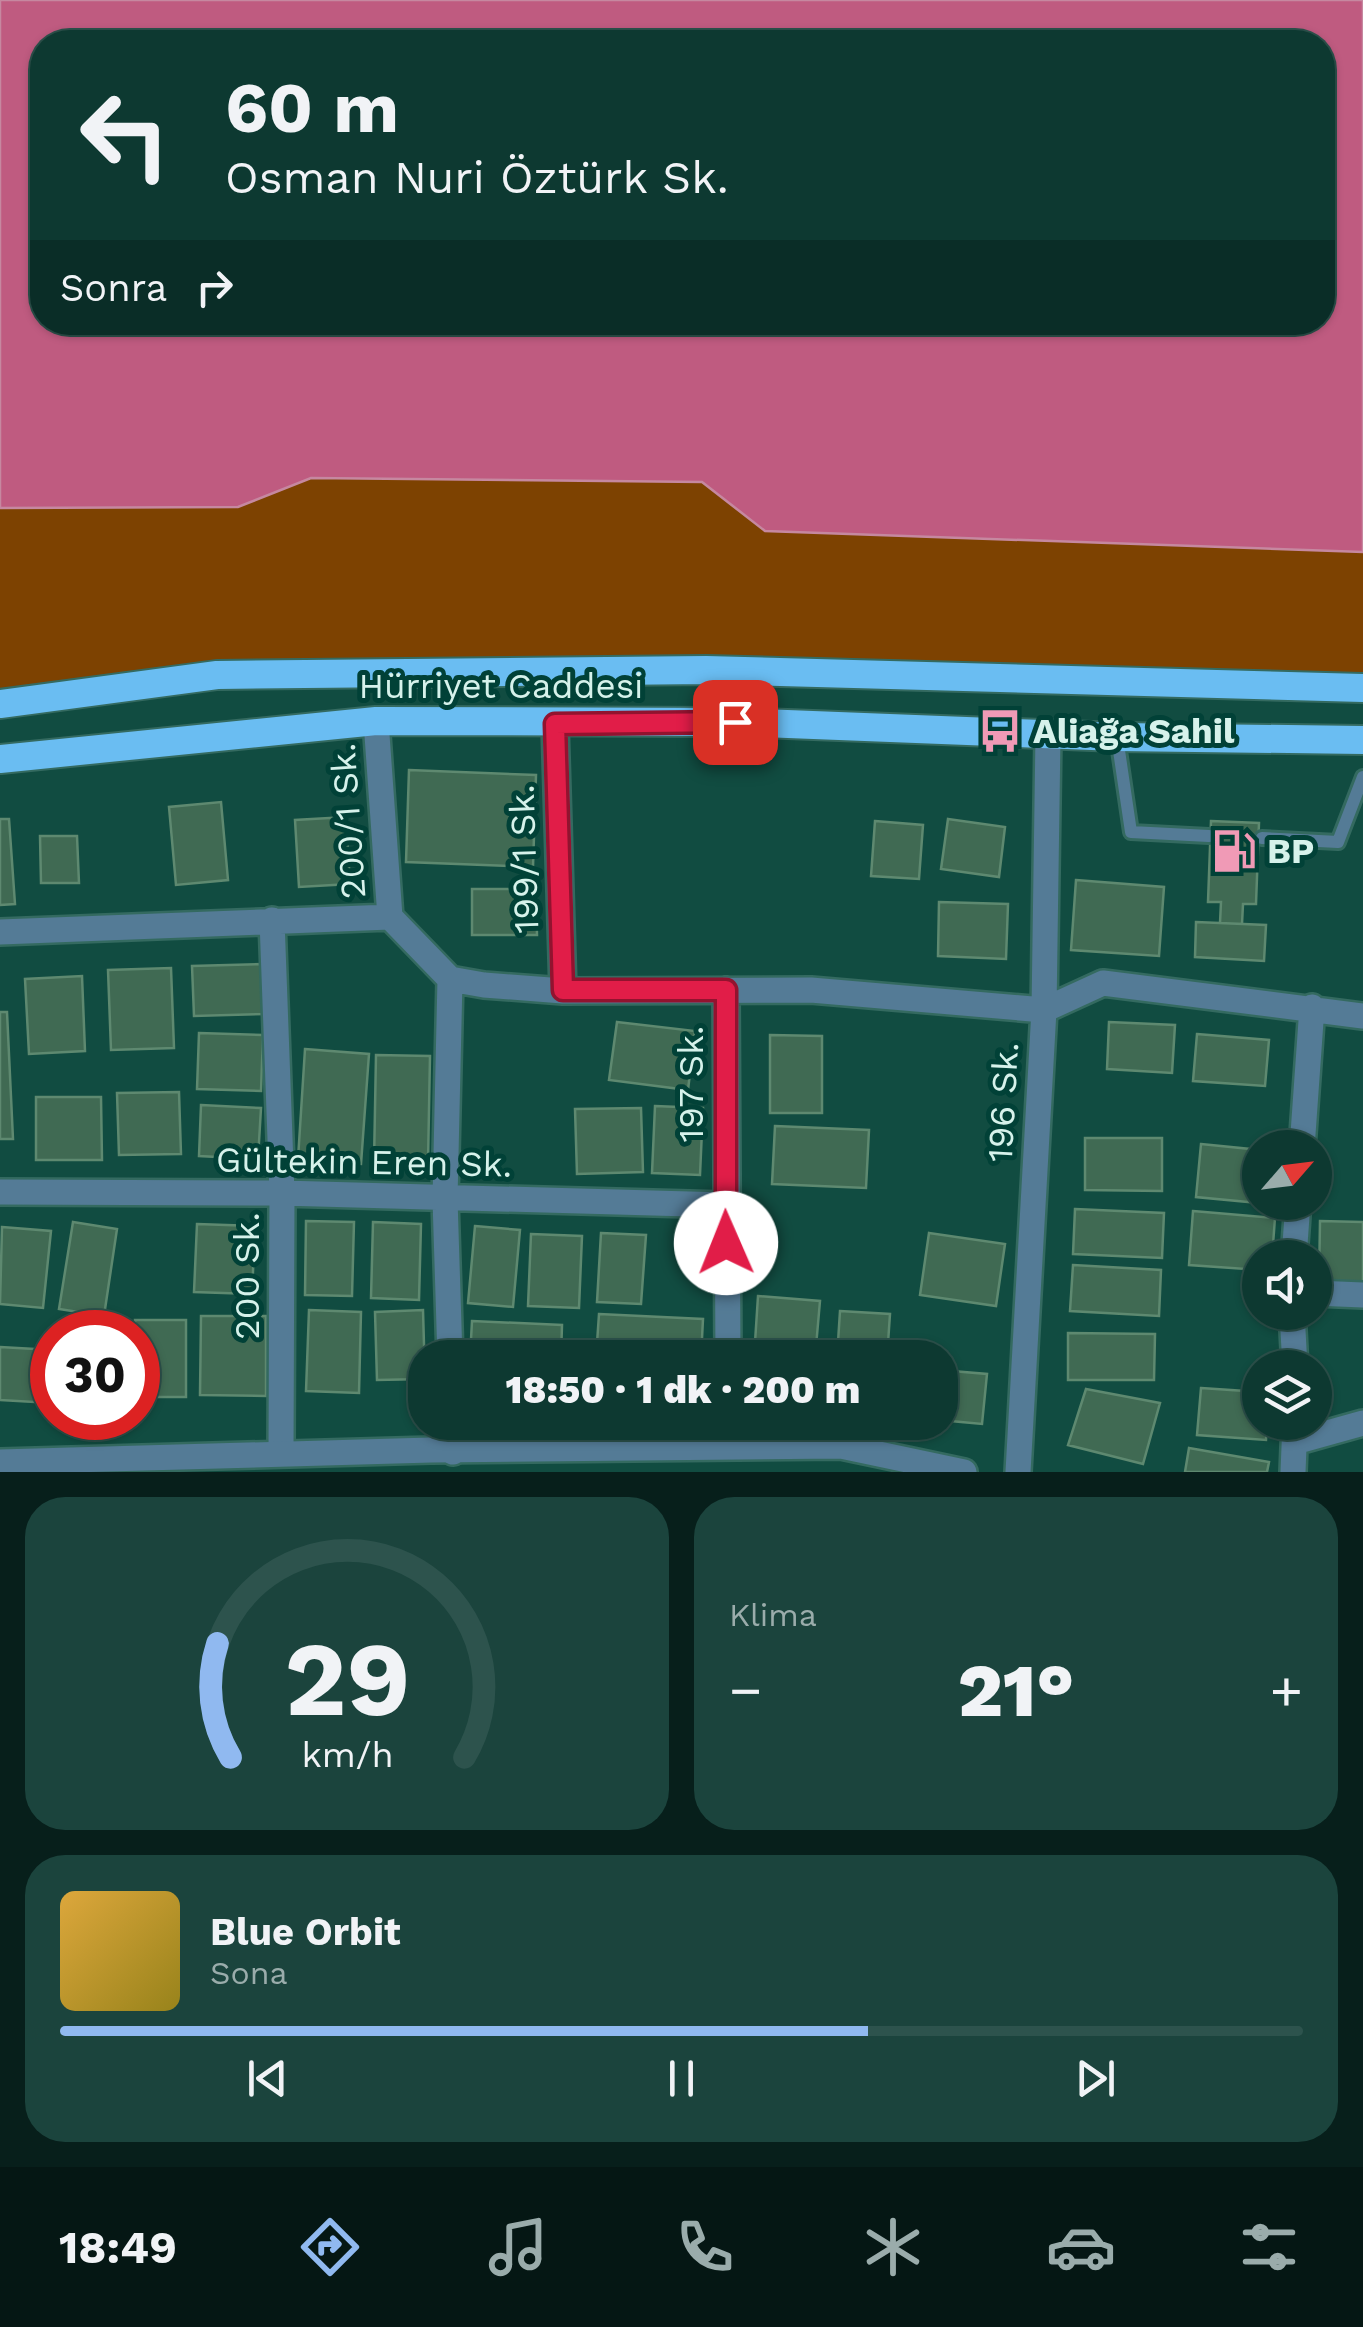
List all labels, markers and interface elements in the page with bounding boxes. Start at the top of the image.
text: 60 m [225,67,399,149]
icon: left [60,70,190,200]
text: Osman Nuri Öztürk Sk. [225,151,729,204]
icon: right [187,260,242,315]
text: Sonra [60,266,167,310]
street label: Hürriyet Caddesi [359,665,643,707]
pin [693,680,778,765]
icon: arrive [708,695,763,750]
bus stop icon: Aliağa Sahil [976,707,1024,755]
place label: Aliağa Sahil [1033,710,1235,752]
street label: 200/1 Sk. [322,742,374,900]
street label: 199/1 Sk. [500,784,548,934]
fuel station icon: BP [1210,827,1258,875]
place label: BP [1267,830,1314,872]
street label: 197 Sk. [670,1026,712,1142]
street label: 196 Sk. [979,1041,1027,1163]
north arrow [1242,1130,1332,1220]
map controls [1242,1130,1332,1440]
street label: Gültekin Eren Sk. [216,1138,512,1186]
position arrow [674,1191,778,1295]
street label: 200 Sk. [226,1212,268,1340]
button: sound [1242,1240,1332,1330]
speed limit sign: 30 [30,1310,160,1440]
button: layers [1242,1350,1332,1440]
text: 18:50 · 1 dk · 200 m [506,1368,860,1412]
text: Klima [729,1596,817,1634]
text: 29 [284,1618,410,1740]
text: 21° [958,1646,1074,1734]
text: − [729,1658,762,1722]
text: + [1270,1658,1303,1722]
text: km/h [301,1734,393,1776]
text: Blue Orbit [210,1910,401,1954]
text: Sona [210,1954,288,1992]
icon: previous [240,2051,295,2106]
icon: pause [654,2051,709,2106]
icon: next [1068,2051,1123,2106]
icon: directions [295,2212,365,2282]
icon: music [483,2212,553,2282]
icon: phone [670,2212,740,2282]
icon: climate [858,2212,928,2282]
icon: car [1046,2212,1116,2282]
icon: filters [1234,2212,1304,2282]
text: 18:49 [59,2221,177,2274]

